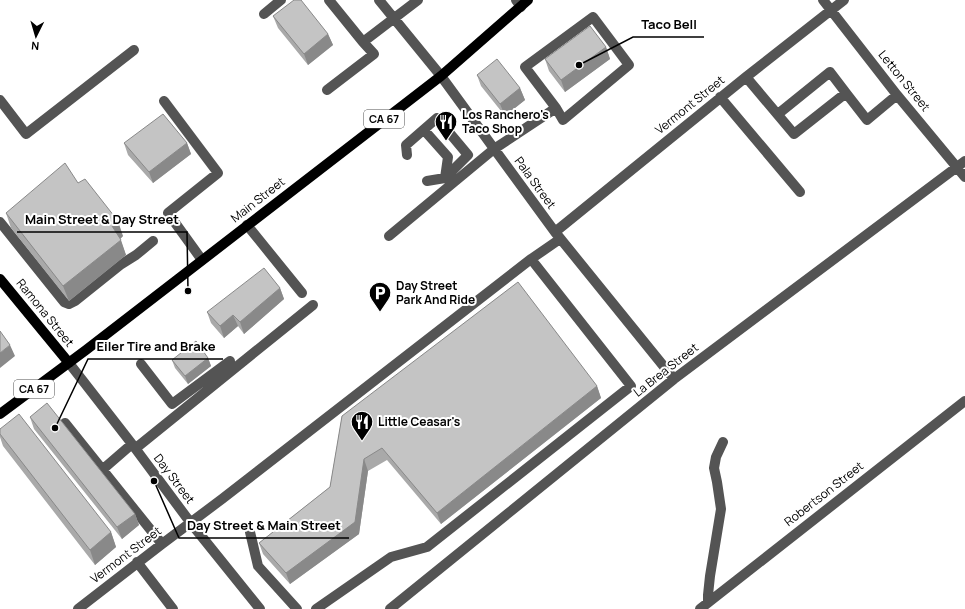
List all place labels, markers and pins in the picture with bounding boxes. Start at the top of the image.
callout: Taco Bell [633,12,704,37]
place label: Los Ranchero's Taco Shop [462,106,549,137]
restaurant icon: Los Ranchero's Taco Shop [433,109,459,142]
callout: Main Street & Day Street [17,207,187,232]
place label: Day Street Park And Ride [396,277,475,308]
parking icon: Day Street Park And Ride [367,280,393,313]
callout: Eiler Tire and Brake [88,334,223,359]
restaurant icon: Little Ceasar's [349,409,375,442]
place label: Little Ceasar's [378,413,461,430]
callout: Day Street & Main Street [179,513,349,538]

